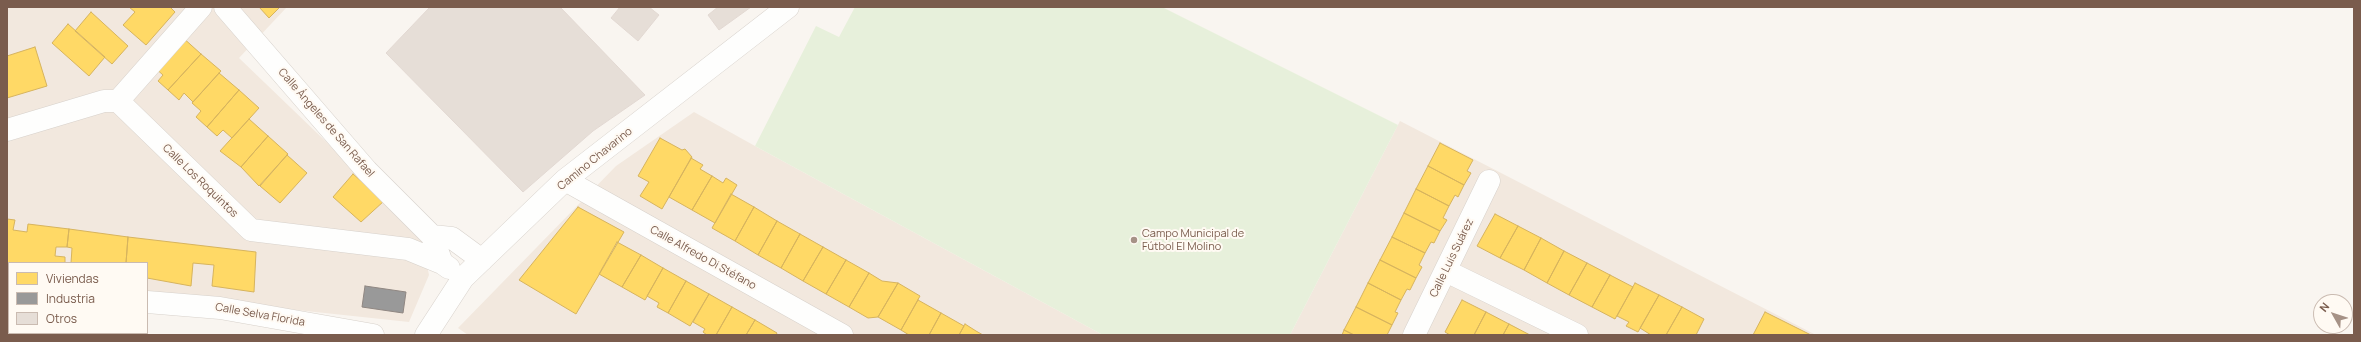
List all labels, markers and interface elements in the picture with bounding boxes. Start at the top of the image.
street label: Calle Ángeles de San Rafael [275,66,377,180]
street label: Camino Chavarino [555,125,635,193]
street label: Calle Los Roquintos [160,142,240,220]
street label: Calle Luis Suárez [1427,216,1477,300]
street label: Calle Alfredo Di Stéfano [648,223,758,293]
place label: Campo Municipal de Fútbol El Molino [1142,227,1244,253]
marker: Campo Municipal de Fútbol El Molino [1129,235,1139,245]
legend [8,262,148,334]
text: Viviendas [46,270,99,287]
text: Industria [46,290,95,307]
north arrow [2313,294,2353,334]
text: N [2316,299,2332,315]
street label: Calle Selva Florida [214,301,306,329]
text: Otros [46,310,77,327]

